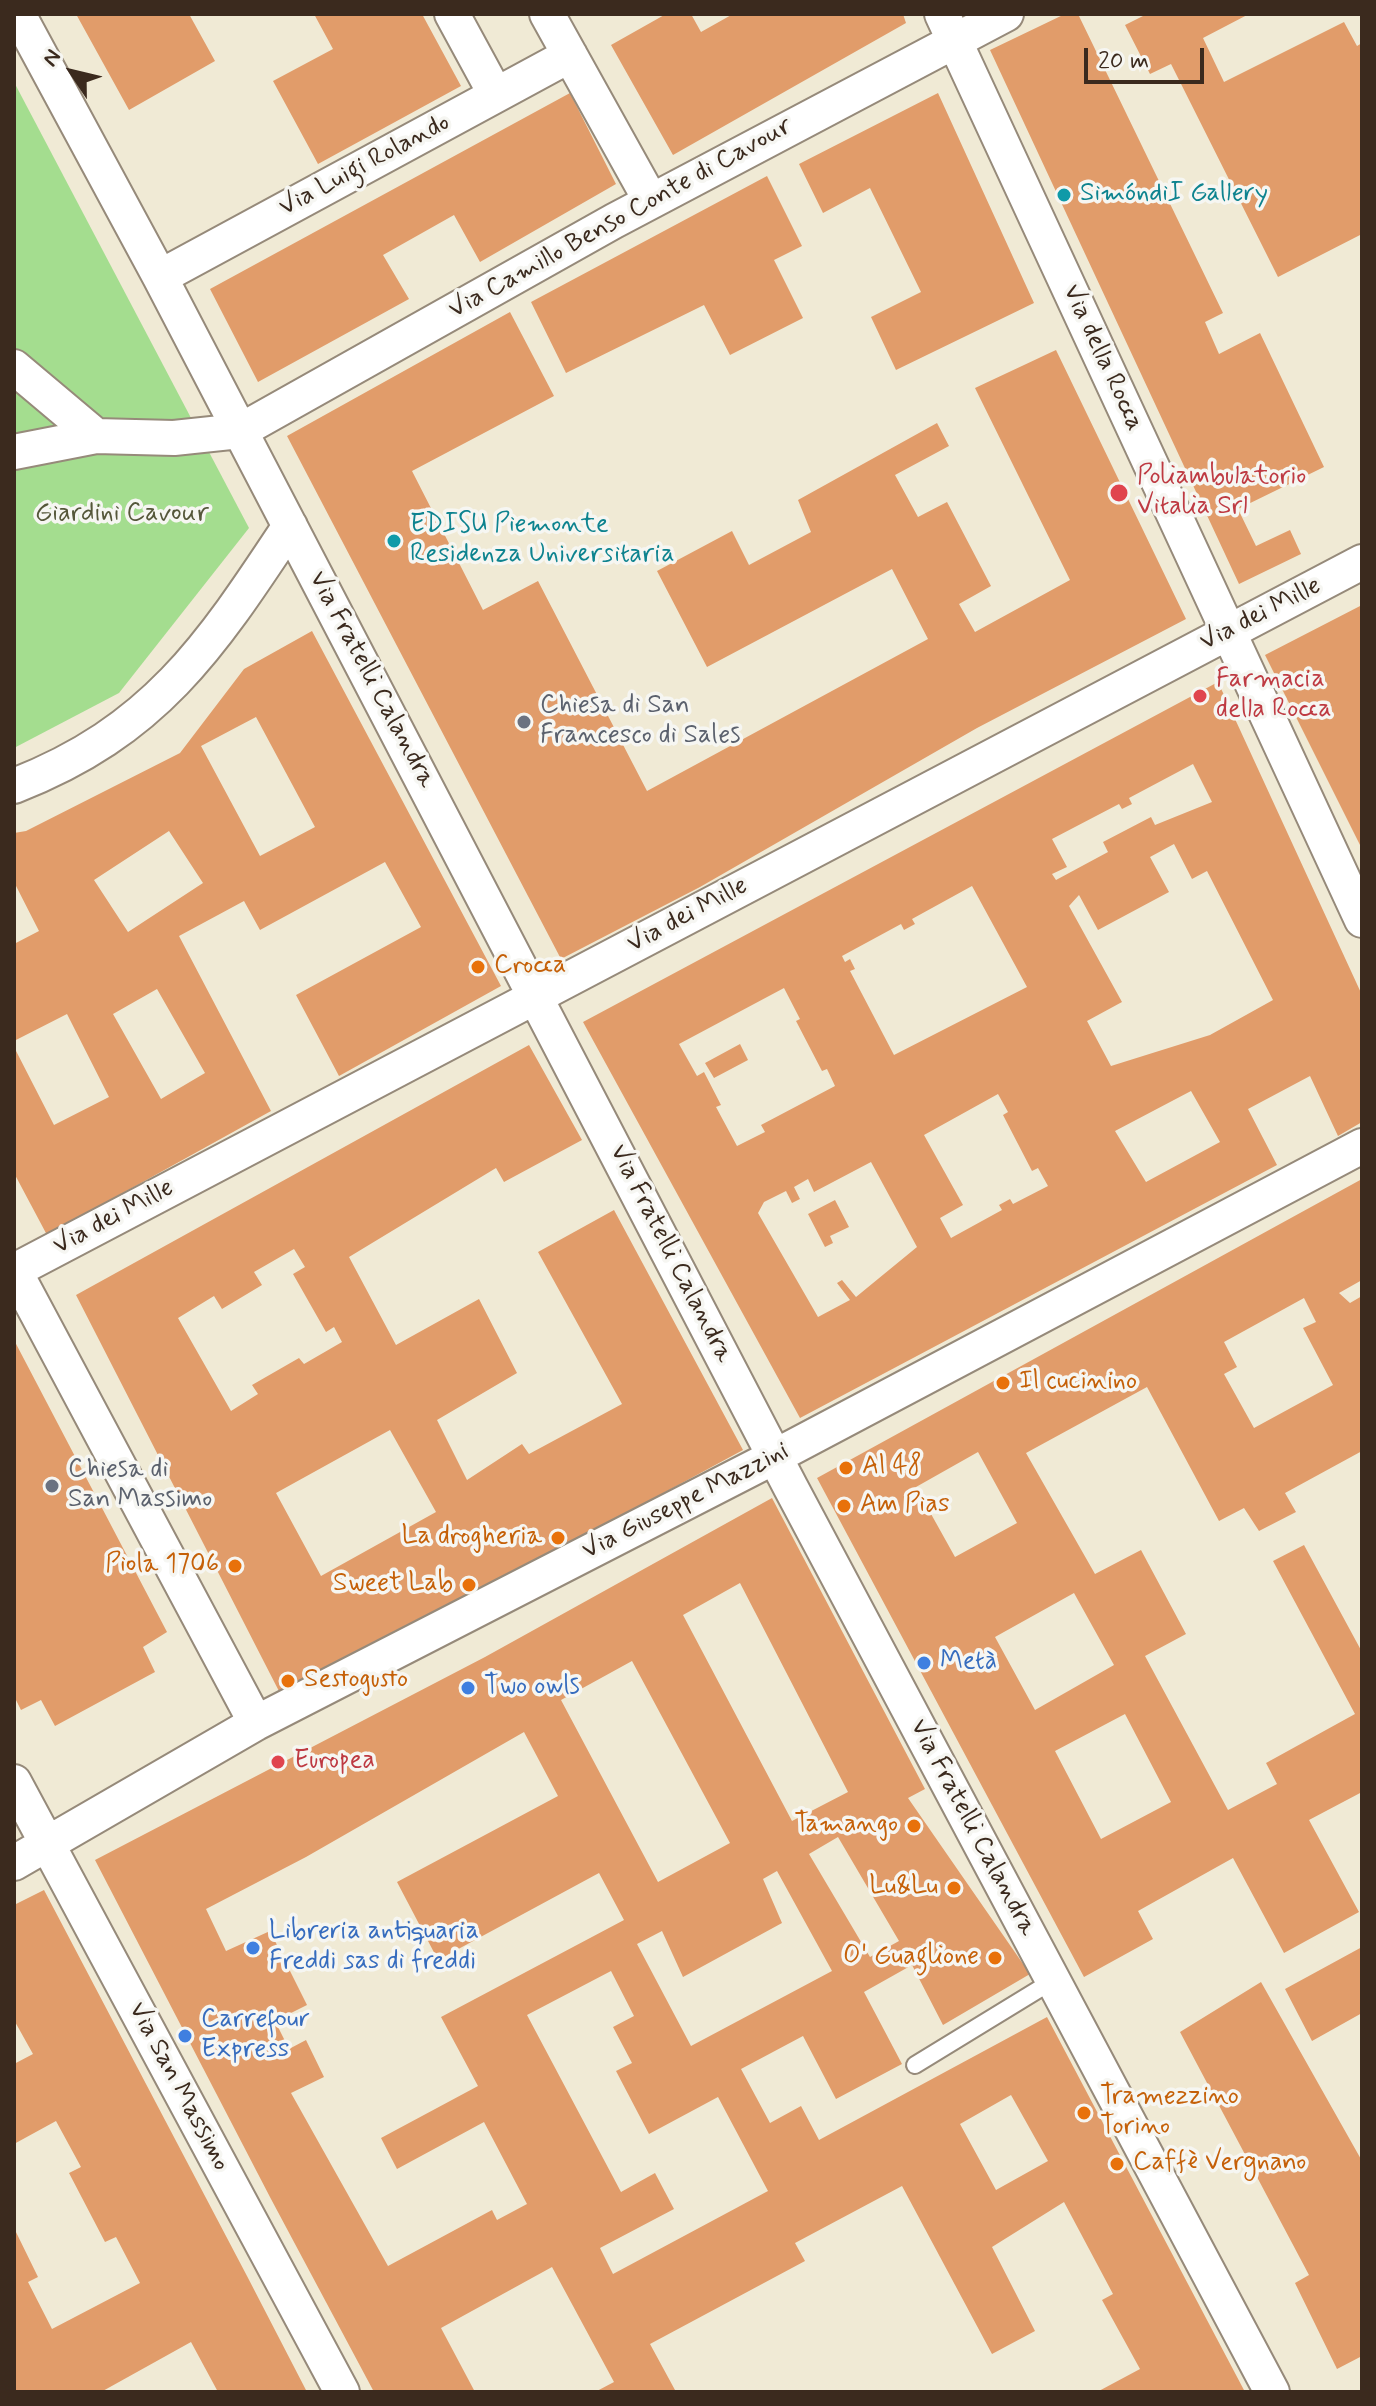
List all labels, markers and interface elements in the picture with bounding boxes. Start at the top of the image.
north arrow [32,32,112,112]
scale bar [1088,32,1208,82]
text: N [37,44,68,72]
text: 20 m [1098,46,1149,77]
street label: Via Luigi Rolando [274,108,456,224]
street label: Via Camillo Benso Conte di Cavour [444,111,798,327]
place label: SimóndiI Gallery [1080,179,1268,211]
marker: SimóndiI Gallery [1055,186,1073,204]
street label: Via della Rocca [1054,280,1150,436]
place label: Poliambulatorio Vitalia Srl [1137,462,1306,524]
marker: Poliambulatorio Vitalia Srl [1108,482,1130,504]
park label: Giardini Cavour [35,499,209,531]
place label: EDISU Piemonte Residenza Universitaria [410,510,675,572]
marker: EDISU Piemonte Residenza Universitaria [385,532,403,550]
street label: Via Fratelli Calandra [301,566,441,794]
street label: Via dei Mille [1195,571,1327,659]
place label: Farmacia della Rocca [1216,665,1331,726]
marker: Farmacia della Rocca [1191,687,1209,705]
place label: Chiesa di San Francesco di Sales [540,691,740,752]
marker: Chiesa di San Francesco di Sales [515,713,533,731]
street label: Via dei Mille [622,871,754,961]
place label: Crocca [494,951,566,983]
marker: Crocca [469,958,487,976]
street label: Via Fratelli Calandra [601,1140,739,1368]
street label: Via dei Mille [48,1173,180,1263]
place label: Il cucinino [1019,1367,1137,1399]
marker: Il cucinino [994,1374,1012,1392]
street label: Via Giuseppe Mazzini [577,1436,795,1568]
place label: Al 48 [862,1452,922,1484]
place label: Chiesa di San Massimo [68,1455,212,1516]
marker: Al 48 [837,1459,855,1477]
marker: Chiesa di San Massimo [43,1477,61,1495]
place label: Am Pias [860,1490,950,1522]
marker: Am Pias [835,1497,853,1515]
place label: La drogheria [401,1522,542,1554]
marker: La drogheria [549,1529,567,1547]
place label: Piola 1706 [105,1550,219,1582]
marker: Piola 1706 [226,1557,244,1575]
place label: Sweet Lab [333,1569,453,1601]
marker: Sweet Lab [460,1576,478,1594]
place label: Metà [940,1647,997,1679]
marker: Metà [915,1654,933,1672]
place label: Sestogusto [304,1665,408,1697]
marker: Sestogusto [279,1672,297,1690]
place label: Two owls [484,1672,580,1704]
marker: Two owls [459,1679,477,1697]
street label: Via Fratelli Calandra [902,1714,1042,1942]
place label: Europea [294,1746,375,1778]
marker: Europea [269,1753,287,1771]
place label: Tamango [794,1810,898,1842]
marker: Tamango [905,1817,923,1835]
place label: Lu&Lu [869,1872,938,1904]
marker: Lu&Lu [945,1879,963,1897]
place label: Libreria antiquaria Freddi sas di freddi [269,1917,479,1978]
marker: Libreria antiquaria Freddi sas di freddi [244,1939,262,1957]
place label: O' Guaglione [843,1942,979,1974]
marker: O' Guaglione [986,1949,1004,1967]
street label: Via San Massimo [120,1997,236,2177]
place label: Carrefour Express [201,2005,310,2066]
marker: Carrefour Express [176,2027,194,2045]
place label: Tramezzino Torino [1100,2082,1239,2144]
marker: Tramezzino Torino [1075,2104,1093,2122]
place label: Caffè Vergnano [1133,2148,1306,2180]
marker: Caffè Vergnano [1108,2155,1126,2173]

